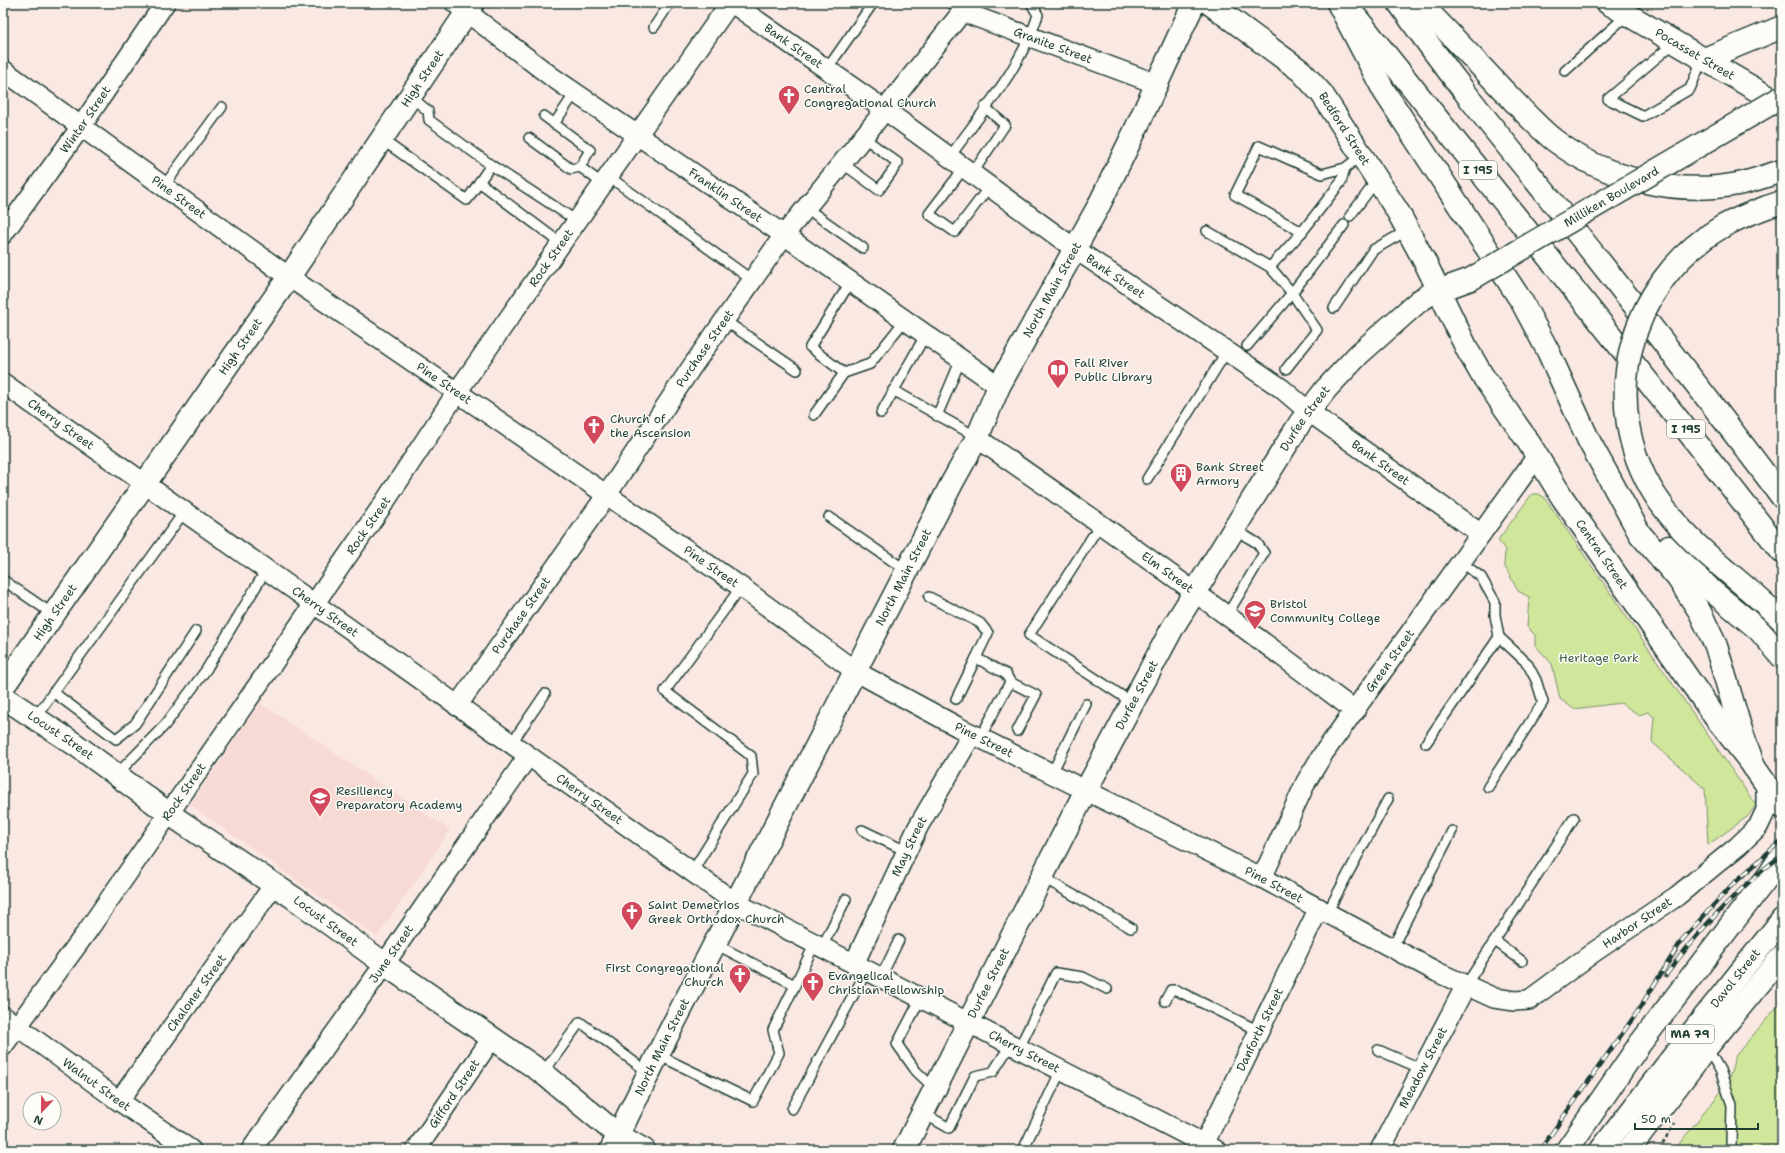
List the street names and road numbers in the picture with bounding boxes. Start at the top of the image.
street label: Bank Street [761,20,826,72]
street label: Granite Street [1011,23,1095,67]
street label: Pocasset Street [1652,24,1738,84]
street label: High Street [397,47,447,110]
street label: Winter Street [56,83,114,156]
street label: Bedford Street [1315,89,1374,169]
road number: I 195 [1459,161,1497,179]
street label: Milliken Boulevard [1561,163,1662,231]
street label: Franklin Street [685,164,766,226]
street label: Pine Street [148,172,209,222]
street label: Rock Street [525,226,577,290]
street label: North Main Street [1019,239,1085,341]
street label: Bank Street [1083,251,1148,302]
street label: Purchase Street [672,306,737,391]
street label: High Street [215,315,266,378]
street label: Pine Street [413,359,475,408]
street label: Durfee Street [1276,382,1334,454]
street label: Cherry Street [24,395,97,453]
road number: I 195 [1667,420,1705,438]
street label: Bank Street [1348,436,1413,489]
street label: Rock Street [343,493,394,558]
street label: Central Street [1572,516,1632,592]
street label: North Main Street [872,526,935,629]
street label: Pine Street [680,542,742,591]
street label: Elm Street [1138,548,1197,597]
street label: Purchase Street [488,574,554,657]
street label: High Street [30,581,81,644]
street label: Cherry Street [289,582,362,641]
street label: Green Street [1362,626,1418,696]
street label: Durfee Street [1112,657,1162,733]
street label: Locust Street [24,707,97,763]
street label: Pine Street [952,719,1016,761]
street label: Rock Street [158,760,210,824]
street label: Cherry Street [553,770,626,828]
street label: May Street [888,813,931,879]
street label: Pine Street [1242,863,1306,907]
street label: Locust Street [290,892,361,950]
street label: Harbor Street [1599,894,1675,952]
street label: June Street [365,922,417,986]
street label: Durfee Street [964,945,1013,1021]
street label: Davol Street [1707,945,1764,1011]
street label: Chaloner Street [163,951,230,1035]
street label: Danforth Street [1233,985,1287,1074]
street label: North Main Street [631,995,693,1098]
street label: Meadow Street [1395,1024,1451,1111]
road number: MA 79 [1666,1025,1714,1043]
street label: Cherry Street [986,1026,1063,1076]
street label: Walnut Street [59,1054,134,1115]
street label: Gifford Street [425,1056,483,1131]

